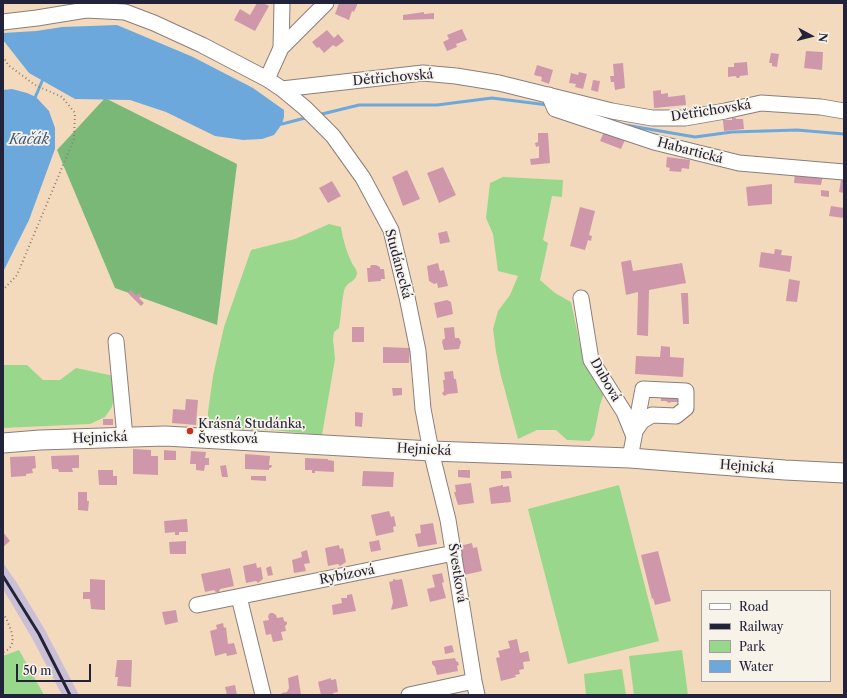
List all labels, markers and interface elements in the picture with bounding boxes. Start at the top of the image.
north arrow [791,16,831,56]
text: N [815,32,830,43]
street label: Dětřichovská [352,67,434,89]
street label: Dětřichovská [670,97,752,125]
water label: Kačák [9,132,49,148]
street label: Habartická [655,135,725,167]
street label: Studánecká [381,227,415,301]
street label: Dubová [586,356,624,404]
place label: Krásná Studánka, Švestková [198,416,305,447]
marker: Krásná Studánka, Švestková [185,426,195,436]
street label: Hejnická [72,429,128,447]
street label: Hejnická [396,441,452,459]
street label: Hejnická [719,457,775,477]
street label: Švestková [445,542,469,604]
street label: Rybízová [318,562,376,588]
legend [701,590,831,682]
text: Road [739,599,769,614]
text: Railway [739,619,784,634]
text: Park [739,639,765,654]
scale bar [18,656,93,682]
text: Water [739,659,773,674]
text: 50 m [23,663,52,678]

